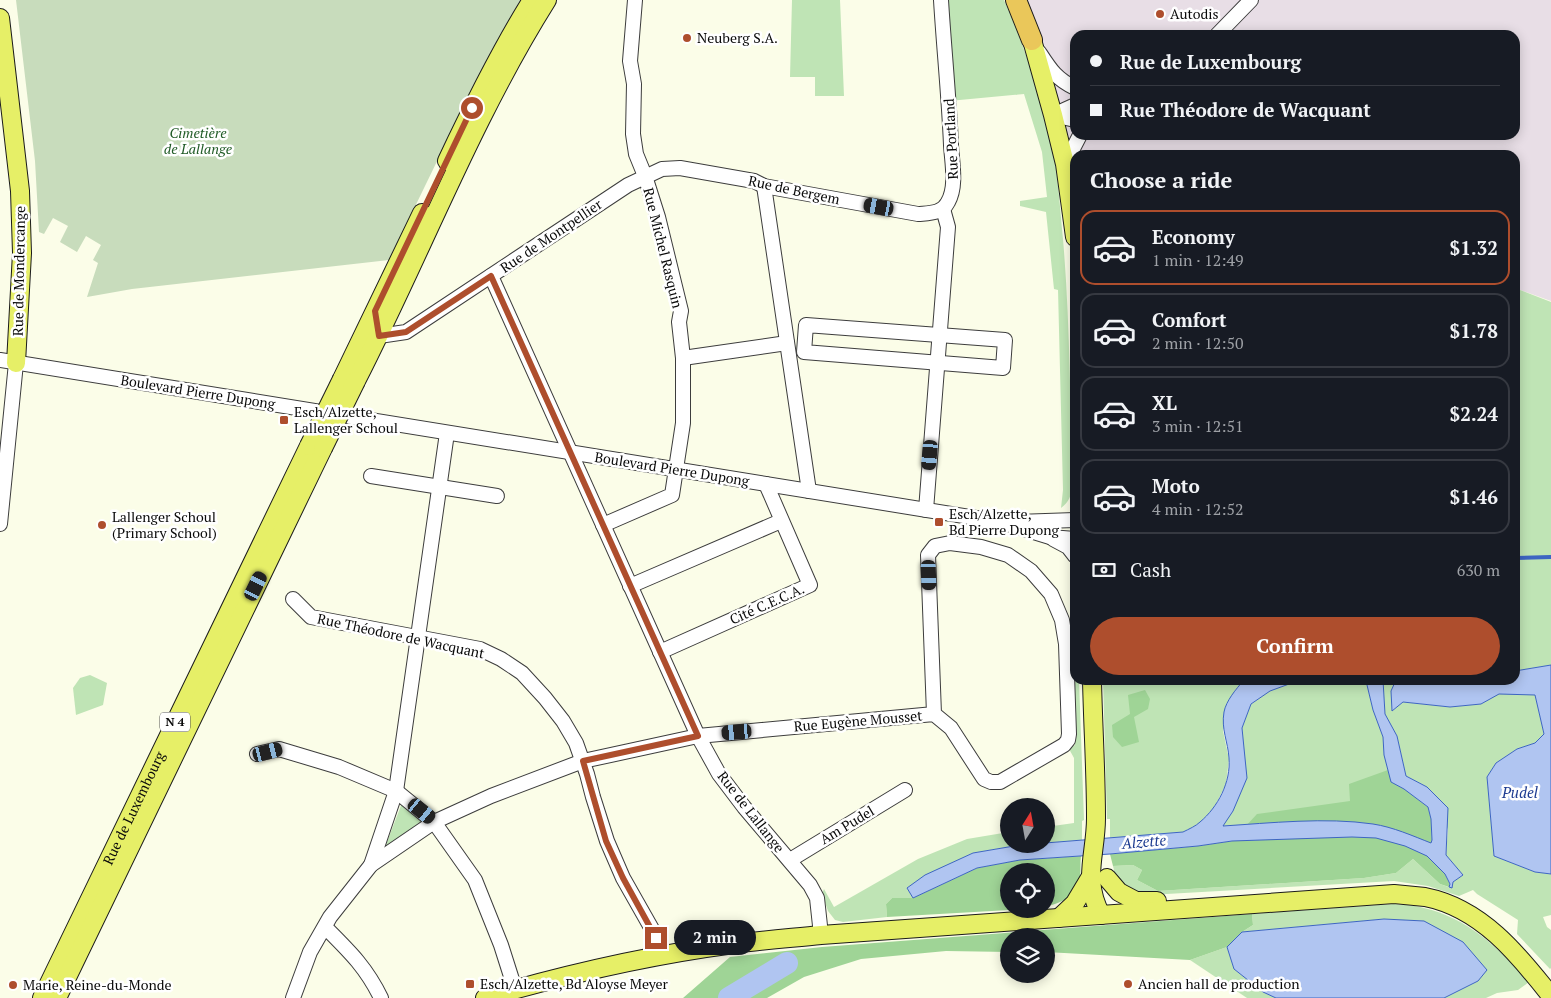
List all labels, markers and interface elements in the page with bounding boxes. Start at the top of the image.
place label: Autodis [1170,4,1219,23]
marker: Autodis [1154,8,1166,20]
place label: Neuberg S.A. [697,28,778,47]
marker: Neuberg S.A. [681,32,693,44]
text: Rue de Luxembourg [1120,49,1301,74]
route start [461,97,483,119]
text: Rue Théodore de Wacquant [1120,97,1371,122]
street label: Rue Portland [939,98,962,180]
park label: Cimetière de Lallange [164,123,233,158]
text: Choose a ride [1090,165,1232,194]
street label: Rue de Bergem [747,171,842,208]
street label: Rue Michel Rasquin [639,186,688,311]
street label: Rue de Montpellier [496,194,606,277]
car [862,197,895,217]
street label: Rue de Mondercange [8,206,29,336]
text: Economy [1152,224,1235,249]
icon: car [1092,225,1137,270]
text: $1.32 [1449,235,1498,260]
text: 1 min · 12:49 [1152,249,1244,271]
text: Comfort [1152,307,1227,332]
icon: car [1092,308,1137,353]
text: $1.78 [1449,318,1498,343]
text: 2 min · 12:50 [1152,332,1244,354]
street label: Boulevard Pierre Dupong [119,370,277,413]
text: XL [1152,390,1177,415]
icon: car [1092,391,1137,436]
text: $2.24 [1449,401,1498,426]
place label: Esch/Alzette, Lallenger Schoul [294,402,398,437]
marker: Esch/Alzette, Lallenger Schoul [278,414,290,426]
text: 3 min · 12:51 [1152,415,1244,437]
car [921,439,938,471]
street label: Boulevard Pierre Dupong [593,447,751,490]
text: Moto [1152,473,1200,498]
icon: car [1092,474,1137,519]
text: $1.46 [1449,484,1498,509]
text: 4 min · 12:52 [1152,498,1244,520]
place label: Esch/Alzette, Bd Pierre Dupong [949,504,1060,539]
place label: Lallenger Schoul (Primary School) [112,507,217,542]
marker: Esch/Alzette, Bd Pierre Dupong [933,516,945,528]
marker: Lallenger Schoul (Primary School) [96,519,108,531]
icon: cash [1090,556,1118,584]
text: Cash [1130,557,1171,582]
text: 630 m [1457,559,1500,581]
car [920,560,937,590]
car [242,569,269,603]
street label: Cité C.E.C.A. [726,579,807,628]
street label: Rue Théodore de Wacquant [316,609,487,663]
button: Confirm [1090,617,1500,675]
street label: Rue Eugène Mousset [793,705,924,736]
road number: N 4 [160,712,190,732]
car [721,723,752,741]
car [251,741,284,763]
street label: Rue de Luxembourg [98,747,169,868]
street label: Rue de Lallange [714,767,789,856]
water label: Pudel [1501,782,1539,802]
car [405,796,438,826]
north arrow [1000,798,1055,852]
map controls [1000,798,1055,983]
street label: Am Pudel [816,801,878,848]
water label: Alzette [1120,829,1167,853]
button: locate [1000,863,1055,918]
callout: 2 min [674,920,756,956]
text: 2 min [693,926,737,948]
route end [645,927,667,949]
button: layers [1000,928,1055,983]
place label: Esch/Alzette, Bd Aloyse Meyer [480,974,669,993]
place label: Ancien hall de production [1138,974,1300,993]
place label: Marie, Reine-du-Monde [23,975,172,994]
marker: Esch/Alzette, Bd Aloyse Meyer [464,978,476,990]
marker: Ancien hall de production [1122,978,1134,990]
marker: Marie, Reine-du-Monde [7,979,19,991]

